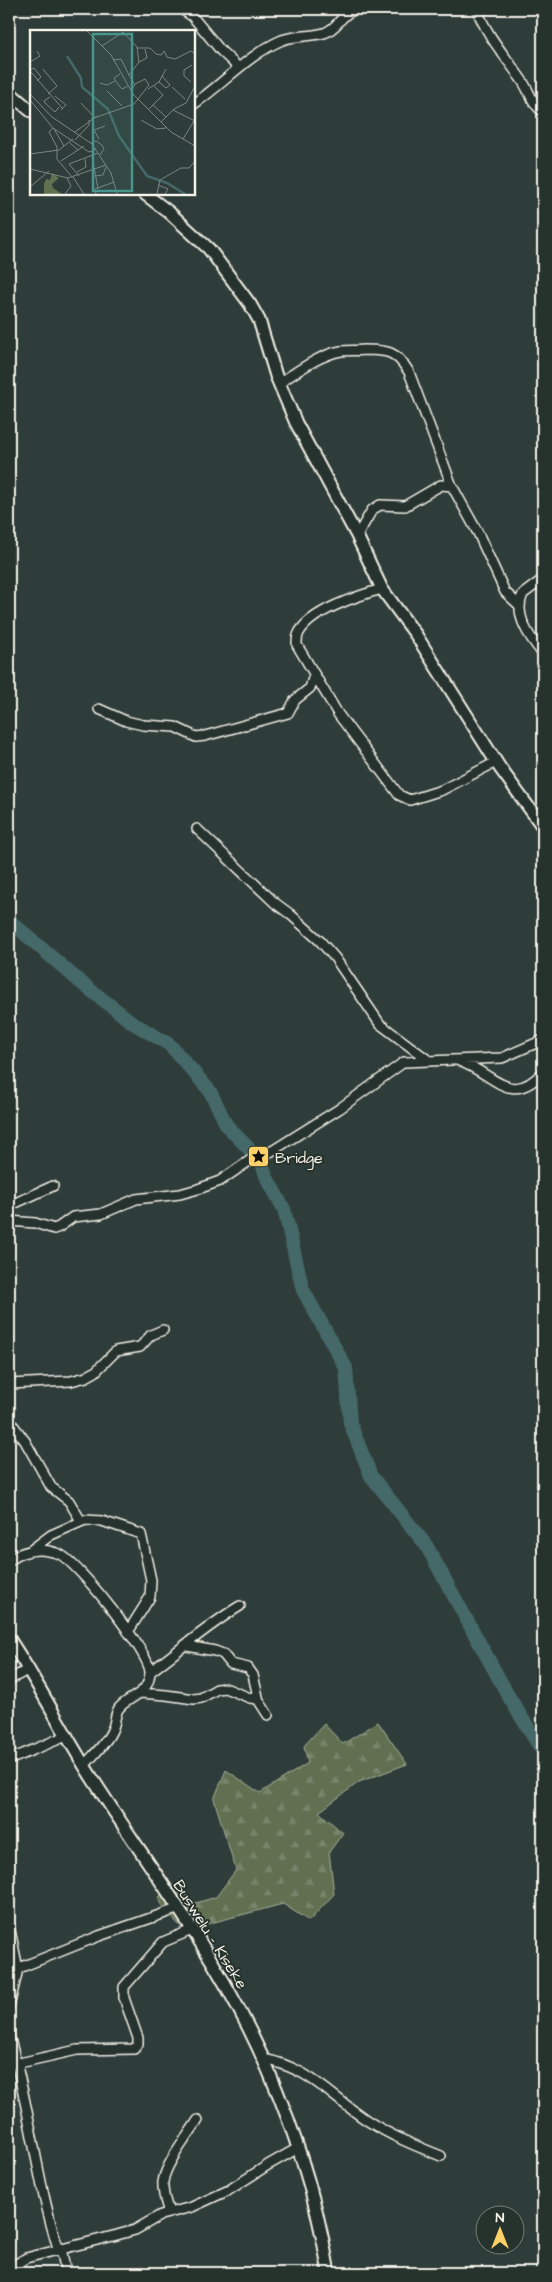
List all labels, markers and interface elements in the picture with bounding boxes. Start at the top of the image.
inset map [30,30,195,195]
place icon: Bridge [247,1145,271,1169]
place label: Bridge [275,1147,323,1170]
street label: Buswelu - Kiseke [168,1876,253,1994]
north arrow [474,2204,524,2254]
text: N [496,2208,505,2228]

